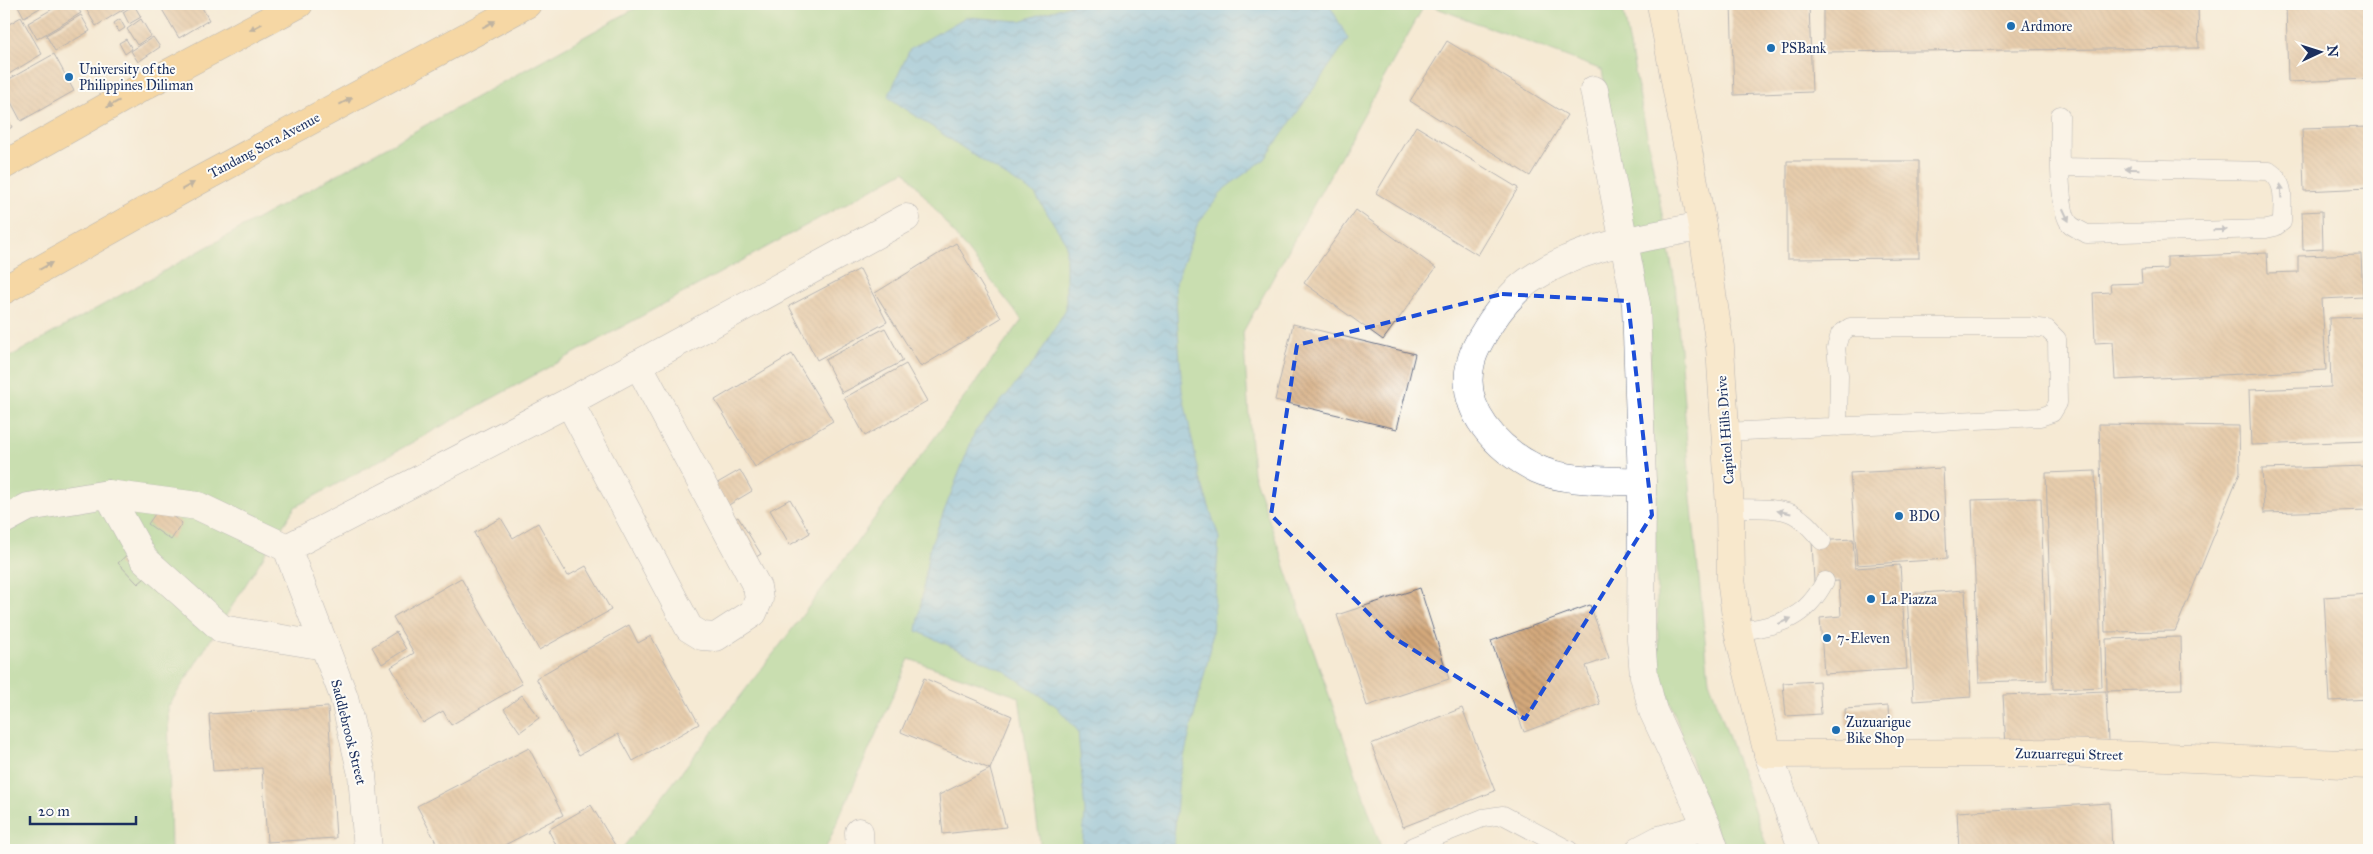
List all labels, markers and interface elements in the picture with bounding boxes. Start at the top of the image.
place label: Ardmore [2020,18,2073,35]
one-way arrow [482,20,497,28]
marker: Ardmore [2005,20,2017,32]
one-way arrow [249,23,263,31]
north arrow [2296,28,2346,78]
place label: PSBank [1781,40,1827,57]
marker: PSBank [1765,42,1777,54]
text: N [2324,45,2341,58]
place label: University of the Philippines Diliman [79,61,194,94]
marker: University of the Philippines Diliman [63,71,75,83]
one-way arrow [339,97,354,105]
one-way arrow [106,100,120,108]
street label: Tandang Sora Avenue [206,109,323,182]
one-way arrow [2123,164,2139,172]
one-way arrow [181,182,195,191]
one-way arrow [2277,182,2285,198]
one-way arrow [2062,208,2070,222]
one-way arrow [2212,226,2228,234]
one-way arrow [39,262,54,270]
street label: Capitol Hills Drive [1713,375,1738,485]
one-way arrow [1775,508,1791,516]
place label: BDO [1909,508,1940,525]
marker: BDO [1893,510,1905,522]
place label: La Piazza [1881,591,1937,608]
marker: La Piazza [1865,593,1877,605]
one-way arrow [1778,616,1792,624]
place label: 7-Eleven [1837,630,1890,647]
marker: 7-Eleven [1821,632,1833,644]
street label: Saddlebrook Street [327,678,370,787]
place label: Zuzuarigue Bike Shop [1846,714,1911,747]
marker: Zuzuarigue Bike Shop [1830,724,1842,736]
street label: Zuzuarregui Street [2015,745,2123,764]
scale bar [30,794,136,826]
text: 20 m [38,802,70,820]

